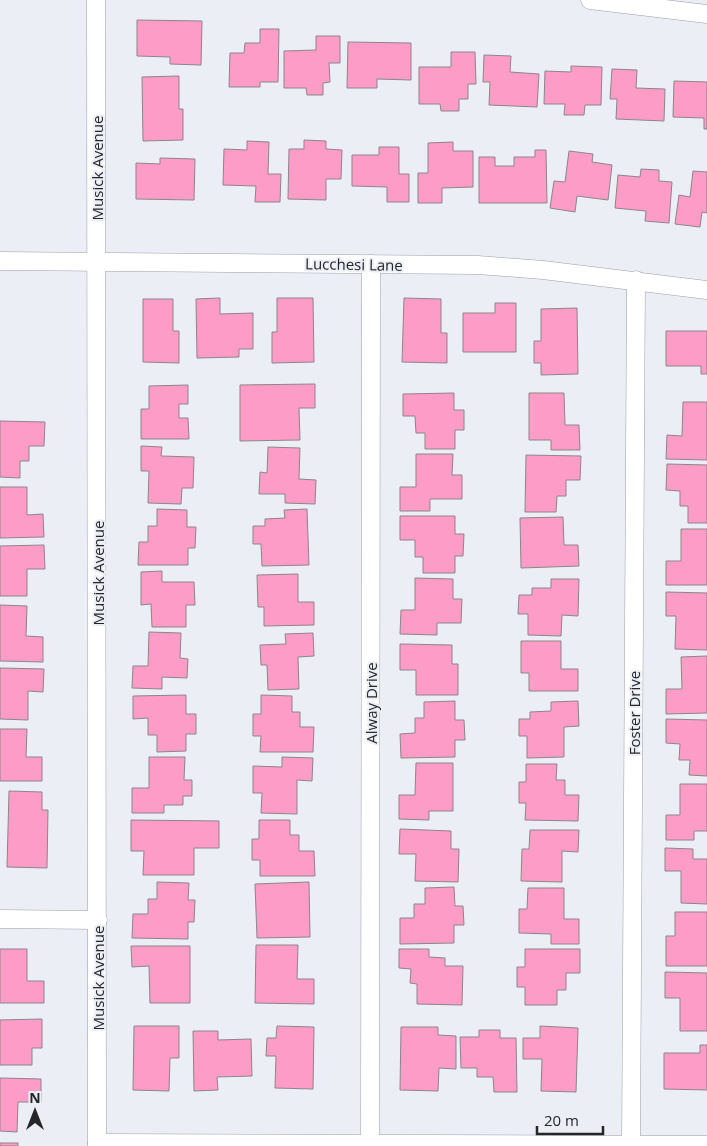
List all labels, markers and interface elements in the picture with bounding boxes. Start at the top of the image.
street label: Musick Avenue [87,116,107,220]
street label: Lucchesi Lane [305,253,403,275]
street label: Musick Avenue [88,521,108,625]
street label: Alway Drive [361,662,381,744]
street label: Foster Drive [624,671,644,755]
street label: Musick Avenue [88,926,108,1030]
north arrow [10,1086,60,1136]
text: N [29,1088,41,1107]
scale bar [537,1104,603,1136]
text: 20 m [544,1110,579,1130]

